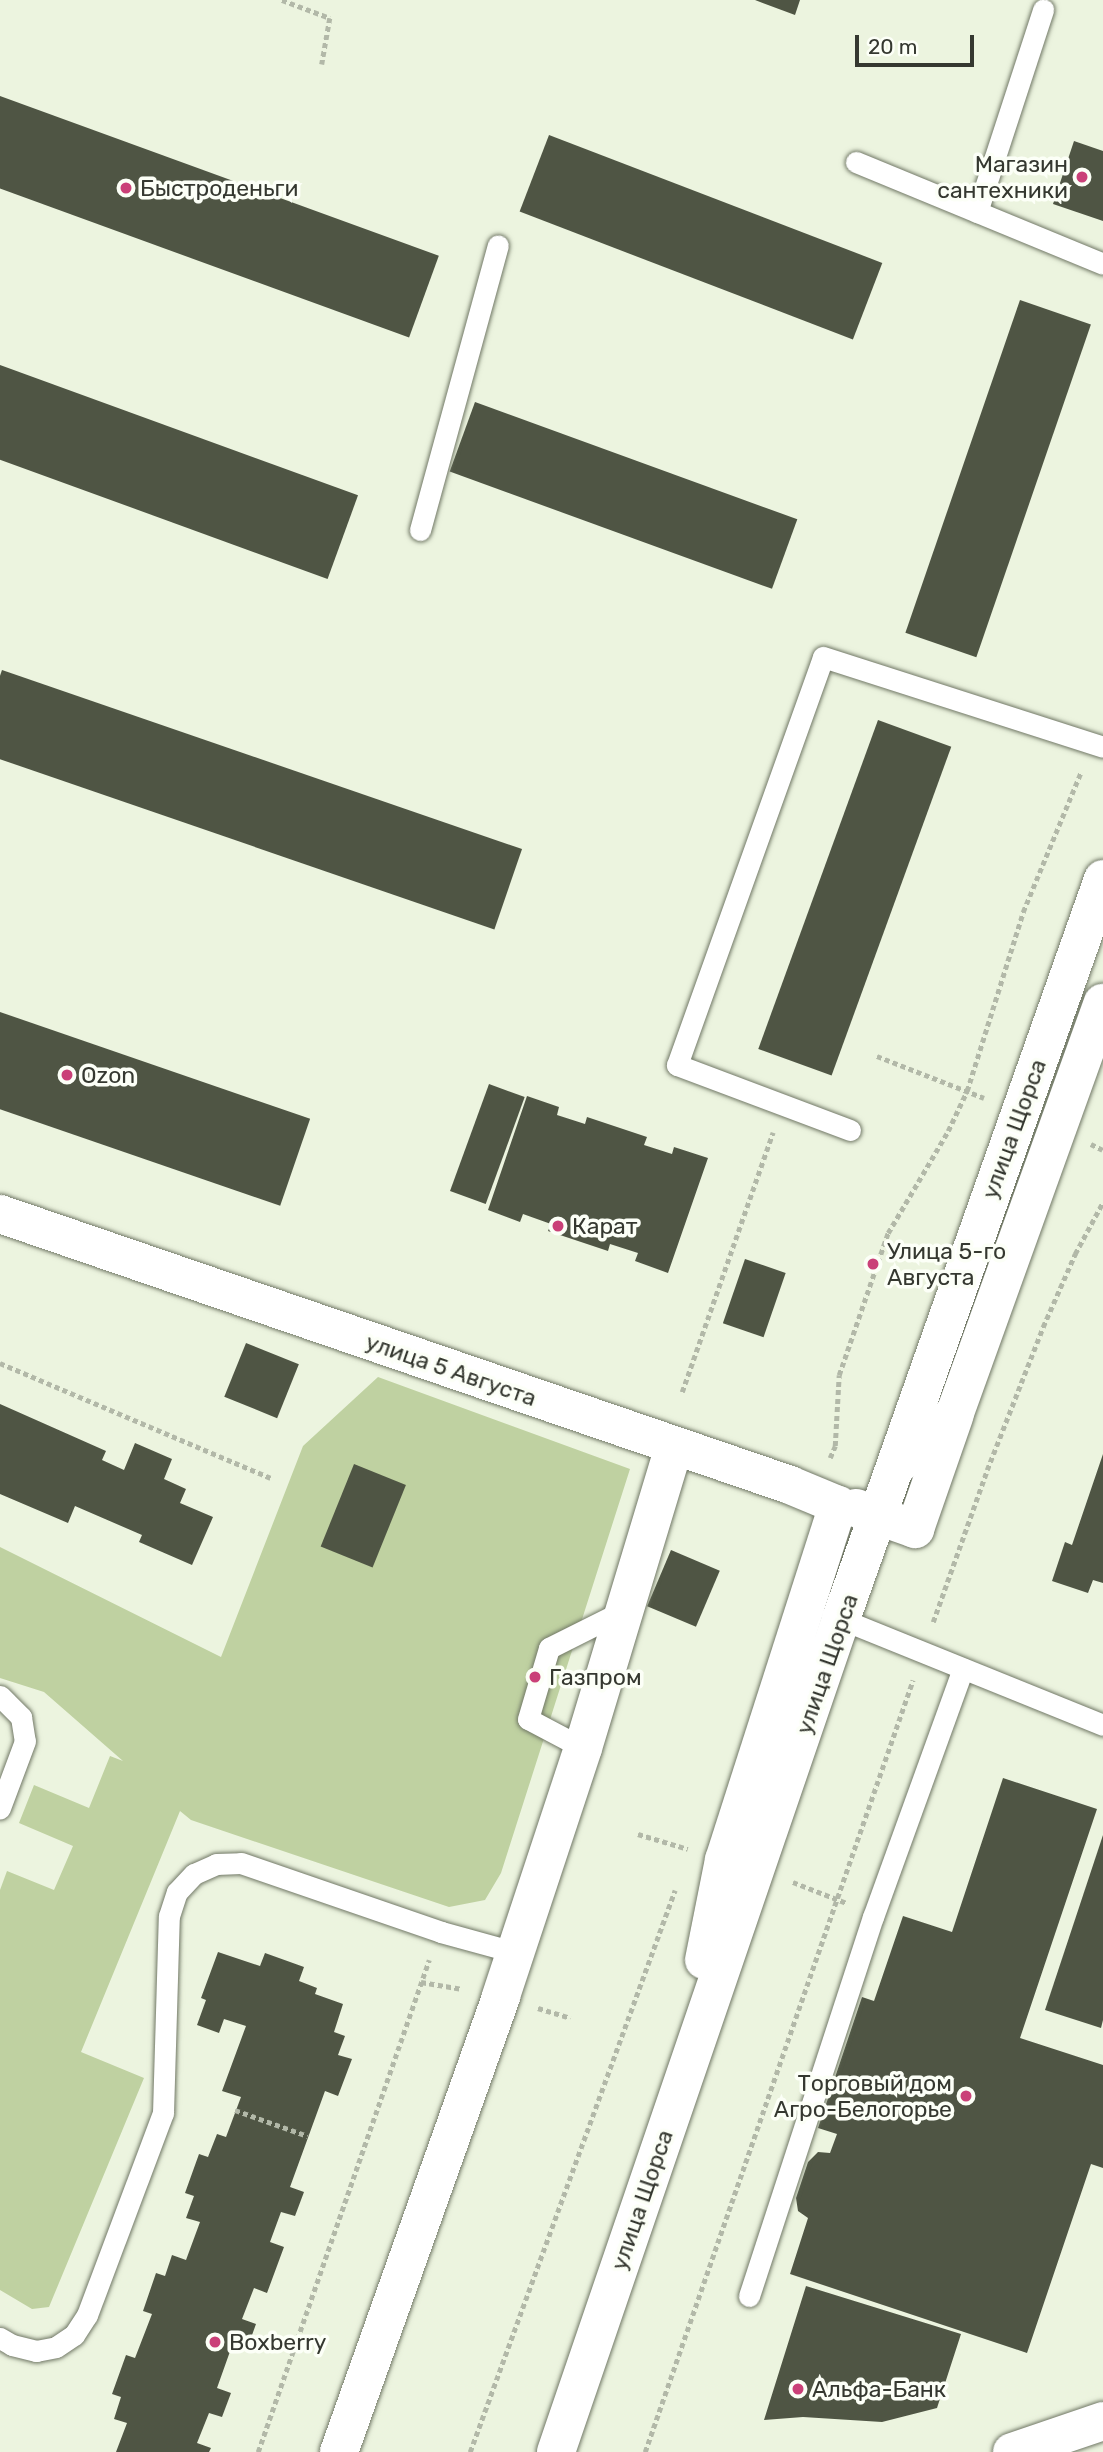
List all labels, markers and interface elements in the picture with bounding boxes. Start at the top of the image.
scale bar [858,21,977,65]
text: 20 m [868,34,917,59]
place label: Магазин сантехники [937,150,1068,204]
marker: Магазин сантехники [1074,169,1090,185]
place label: Быстроденьги [140,174,298,202]
marker: Быстроденьги [118,180,134,196]
street label: улица Щорса [976,1055,1052,1203]
place label: Ozon [81,1061,135,1089]
marker: Ozon [59,1067,75,1083]
place label: Карат [572,1212,638,1240]
marker: Карат [550,1218,566,1234]
place label: Улица 5-го Августа [887,1237,1006,1291]
marker: Улица 5-го Августа [865,1256,881,1272]
street label: улица 5 Августа [362,1328,540,1412]
street label: улица Щорса [790,1590,864,1738]
place label: Газпром [549,1663,642,1691]
marker: Газпром [527,1669,543,1685]
place label: Торговый дом Агро-Белогорье [774,2069,952,2123]
marker: Торговый дом Агро-Белогорье [958,2088,974,2104]
street label: улица Щорса [605,2126,679,2274]
place label: Boxberry [229,2328,326,2356]
marker: Boxberry [207,2334,223,2350]
place label: Альфа-Банк [812,2375,946,2403]
marker: Альфа-Банк [790,2381,806,2397]

